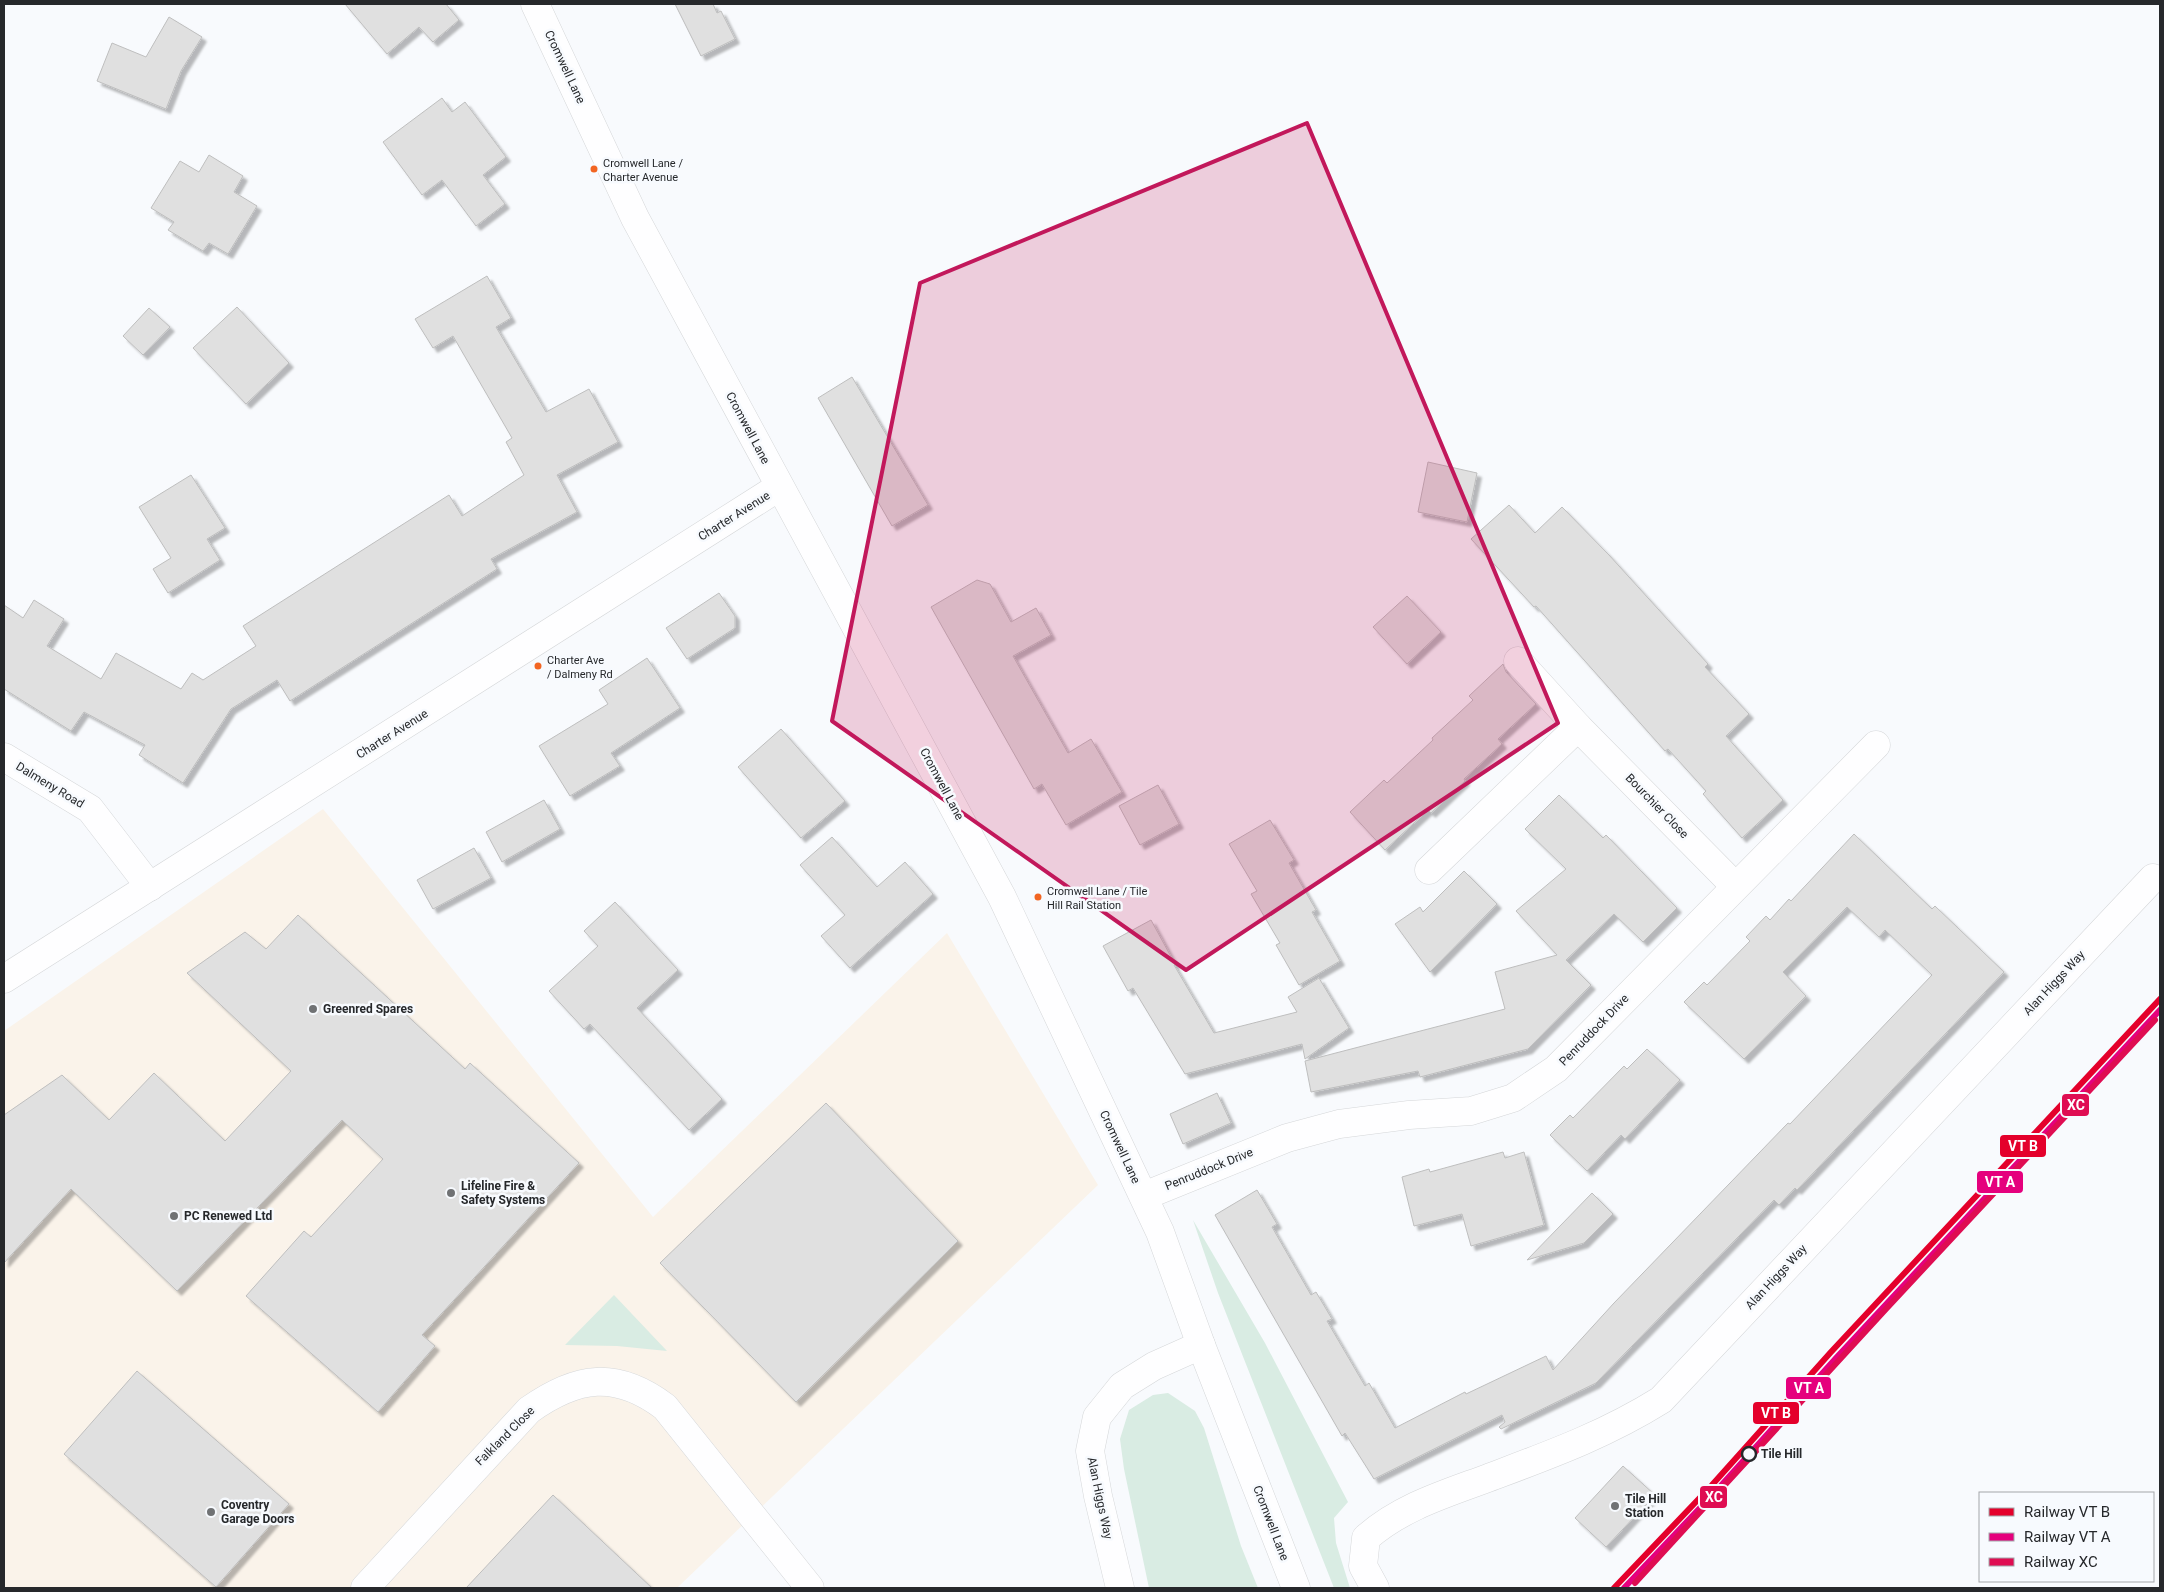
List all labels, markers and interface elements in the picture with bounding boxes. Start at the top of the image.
street label: Cromwell Lane [542,28,588,106]
place label: Cromwell Lane / Charter Avenue [603,157,683,184]
marker: Cromwell Lane / Charter Avenue [589,164,599,174]
street label: Cromwell Lane [723,390,773,466]
street label: Charter Avenue [696,488,772,544]
place label: Charter Ave / Dalmeny Rd [547,654,613,681]
marker: Charter Ave / Dalmeny Rd [533,661,543,671]
street label: Charter Avenue [354,706,430,762]
street label: Cromwell Lane [917,746,967,822]
street label: Dalmeny Road [13,759,87,811]
street label: Bourchier Close [1623,771,1691,841]
place label: Cromwell Lane / Tile Hill Rail Station [1047,885,1147,912]
marker: Cromwell Lane / Tile Hill Rail Station [1033,892,1043,902]
street label: Alan Higgs Way [2020,947,2088,1018]
street label: Penruddock Drive [1556,991,1632,1069]
place label: Greenred Spares [323,1002,413,1016]
marker: Greenred Spares [307,1003,319,1015]
line badge: XC [2061,1093,2090,1117]
text: XC [2067,1097,2085,1113]
street label: Cromwell Lane [1097,1108,1143,1186]
line badge: VT B [1999,1134,2047,1158]
text: VT B [2008,1138,2038,1154]
street label: Penruddock Drive [1163,1145,1255,1193]
line badge: VT A [1976,1170,2024,1194]
text: VT A [1985,1174,2016,1190]
place label: Lifeline Fire & Safety Systems [461,1179,545,1207]
marker: Lifeline Fire & Safety Systems [445,1187,457,1199]
place label: PC Renewed Ltd [184,1209,273,1223]
marker: PC Renewed Ltd [168,1210,180,1222]
street label: Alan Higgs Way [1742,1241,1810,1312]
line badge: VT A [1785,1376,1832,1400]
text: VT A [1794,1380,1825,1396]
line badge: VT B [1752,1401,1800,1425]
street label: Falkland Close [473,1404,537,1468]
text: VT B [1761,1405,1791,1421]
marker: Tile Hill [1741,1446,1757,1462]
place label: Tile Hill [1761,1447,1802,1461]
street label: Alan Higgs Way [1084,1456,1116,1541]
street label: Cromwell Lane [1250,1483,1292,1563]
line badge: XC [1699,1485,1728,1509]
text: XC [1705,1489,1723,1505]
place label: Tile Hill Station [1625,1492,1666,1520]
legend [1979,1492,2154,1582]
place label: Coventry Garage Doors [221,1498,294,1526]
marker: Tile Hill Station [1609,1500,1621,1512]
text: Railway VT B [2024,1503,2110,1521]
marker: Coventry Garage Doors [205,1506,217,1518]
text: Railway VT A [2024,1528,2111,1546]
text: Railway XC [2024,1553,2098,1571]

